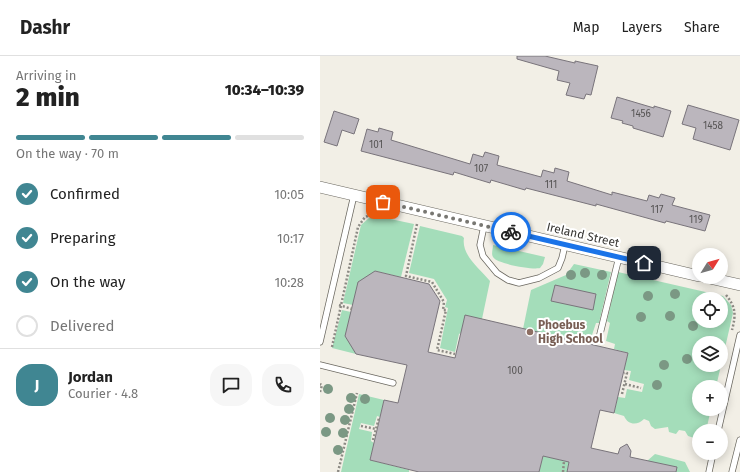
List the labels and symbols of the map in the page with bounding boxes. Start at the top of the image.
house number: 1456 [631,108,651,120]
house number: 1458 [703,120,724,132]
house number: 101 [369,139,383,151]
house number: 107 [474,163,489,175]
house number: 111 [545,179,557,191]
pin [366,185,400,219]
house number: 117 [651,204,664,216]
courier [491,212,531,252]
house number: 119 [689,214,703,226]
street label: Ireland Street [545,220,621,250]
pin [627,246,661,280]
north arrow [692,248,728,284]
place label: Phoebus High School [538,318,603,346]
marker: Phoebus High School [525,327,535,337]
house number: 100 [507,365,523,377]

